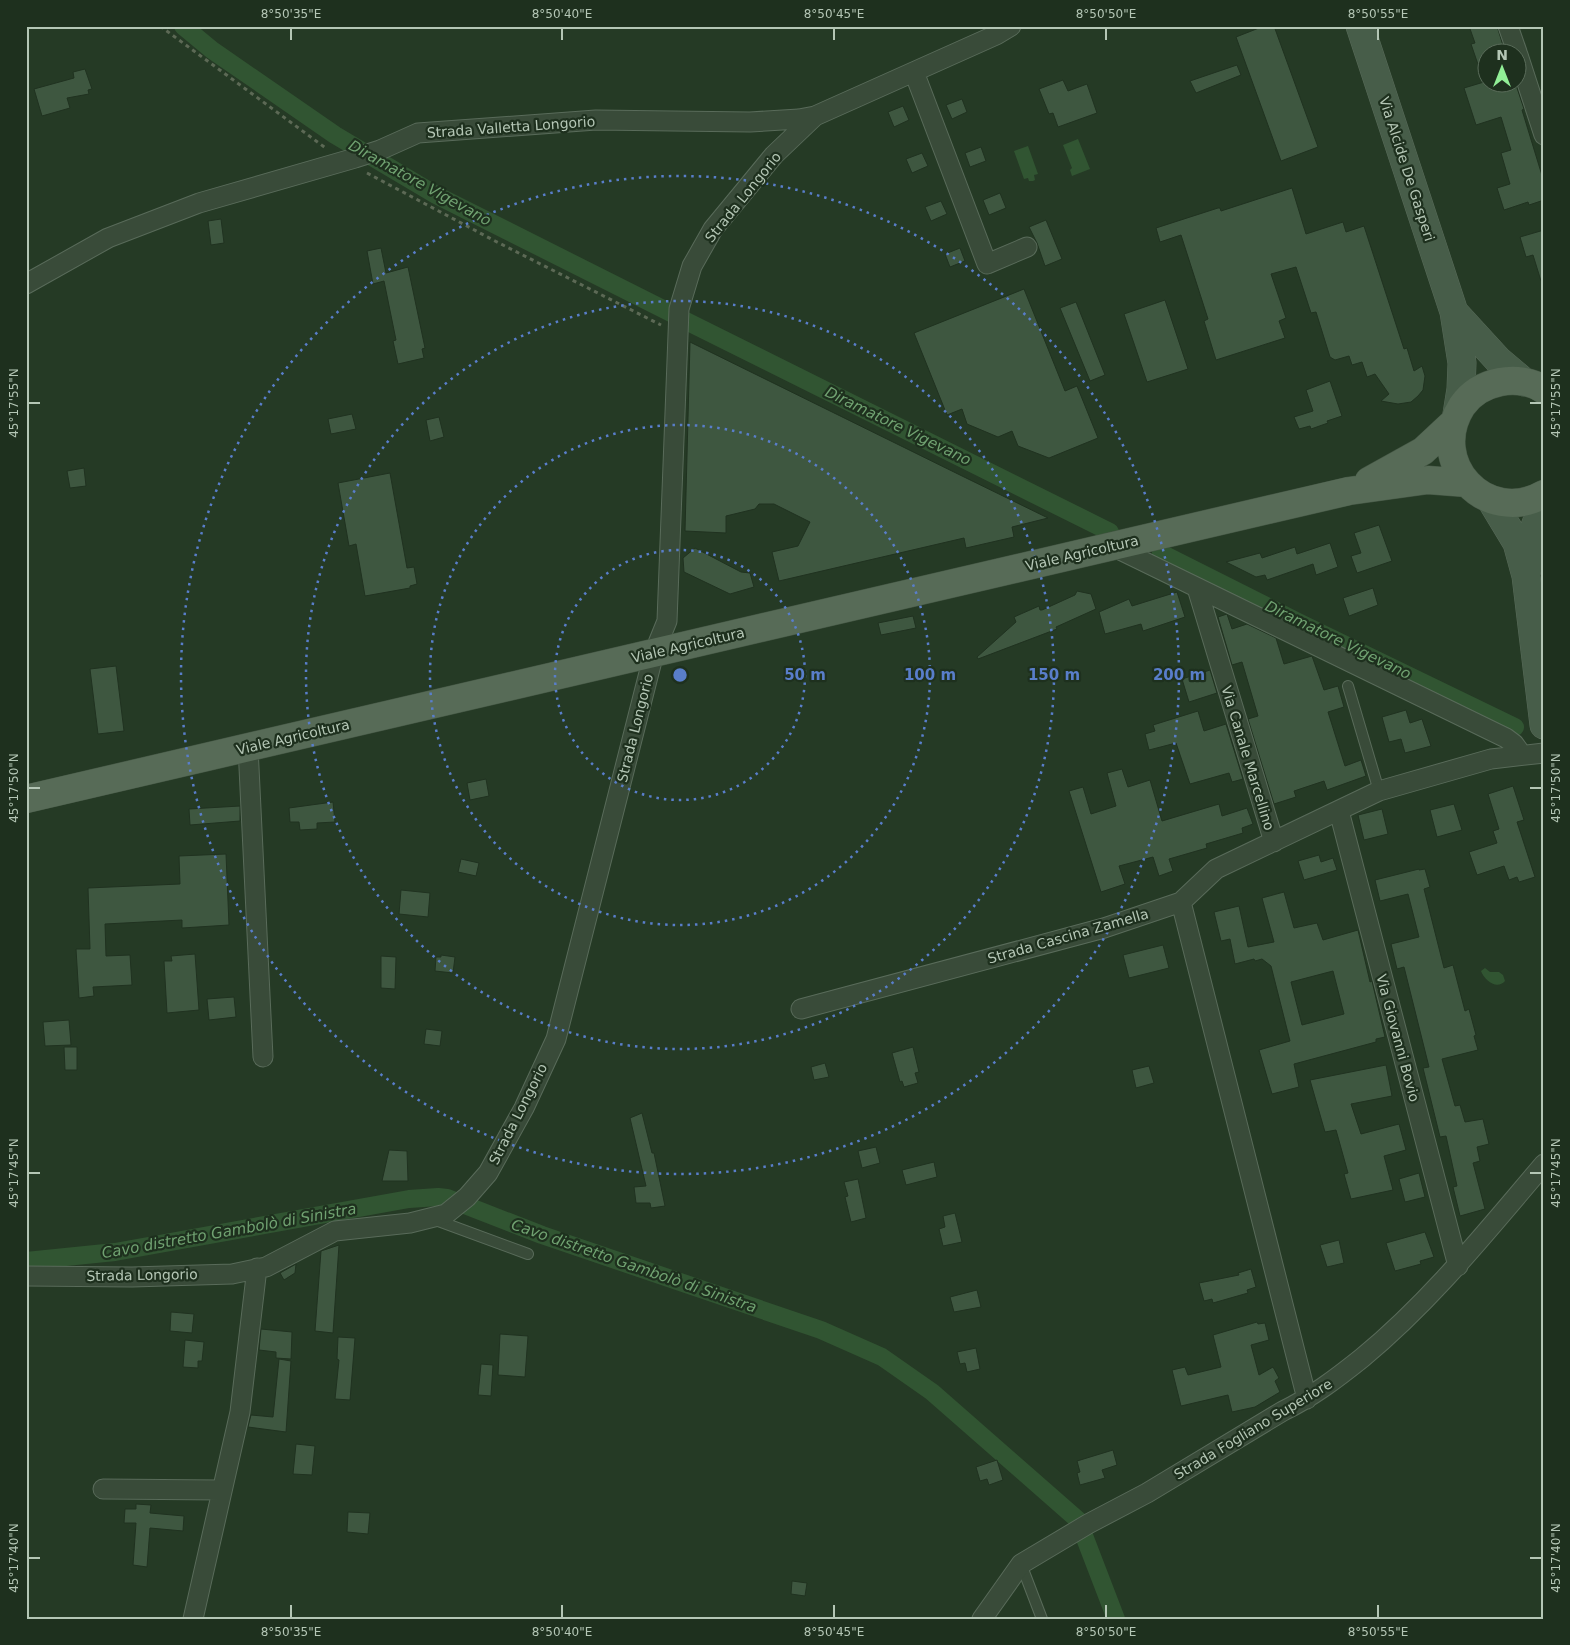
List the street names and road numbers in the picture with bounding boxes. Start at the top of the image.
street label: Via Alcide De Gasperi [1376,95,1438,243]
street label: Strada Valletta Longorio [426,113,596,141]
street label: Strada Longorio [702,149,784,245]
street label: Viale Agricoltura [1024,532,1140,574]
street label: Viale Agricoltura [630,624,746,666]
street label: Strada Longorio [614,672,656,784]
street label: Via Canale Marcellino [1218,684,1278,832]
street label: Viale Agricoltura [235,716,351,758]
street label: Strada Cascina Zamella [986,905,1150,967]
street label: Via Giovanni Bovio [1373,972,1423,1104]
street label: Strada Longorio [486,1061,550,1167]
street label: Strada Longorio [86,1266,198,1284]
street label: Strada Fogliano Superiore [1171,1375,1335,1483]

